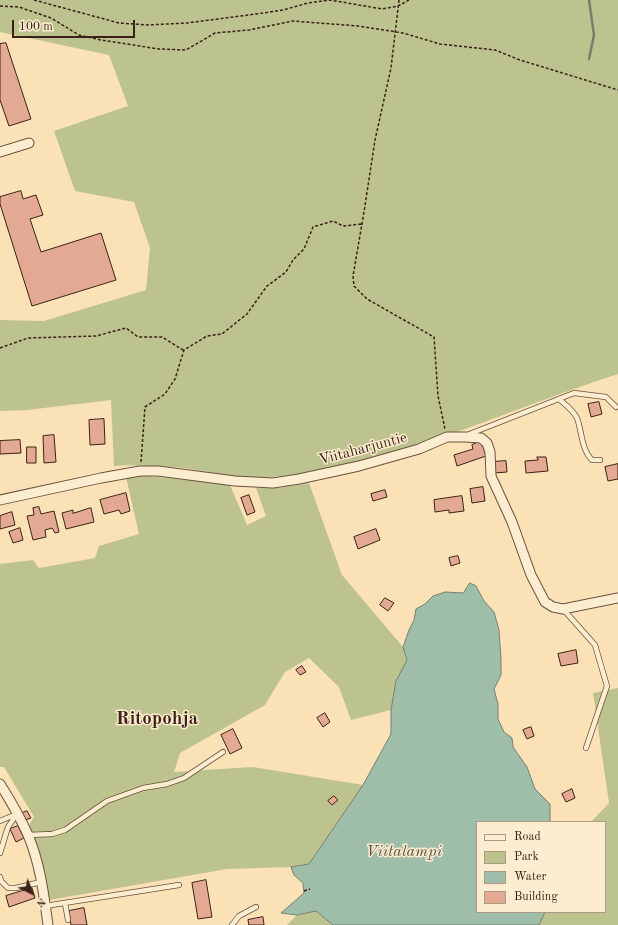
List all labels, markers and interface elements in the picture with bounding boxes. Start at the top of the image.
scale bar [14,12,137,38]
text: 100 m [19,21,53,33]
street label: Viitaharjuntie [317,429,409,469]
district label: Ritopohja [116,708,198,730]
legend [476,821,606,913]
text: Road [514,831,541,843]
water label: Viitalampi [366,842,442,862]
text: Park [514,851,539,863]
text: Water [514,871,546,883]
north arrow [12,873,52,913]
text: Building [514,891,558,903]
text: N [34,895,47,909]

